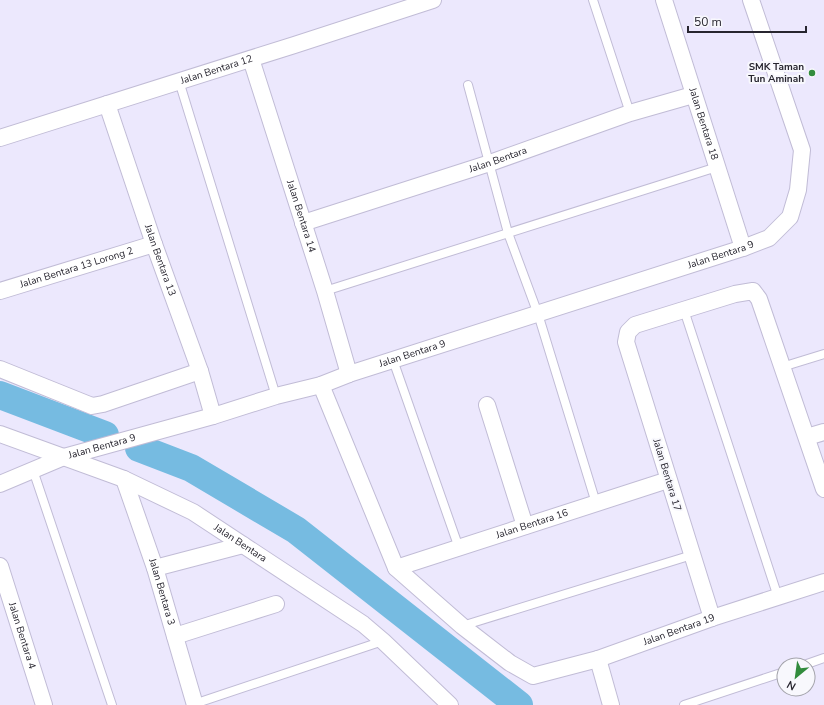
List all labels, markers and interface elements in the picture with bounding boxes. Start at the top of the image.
scale bar [688,8,806,34]
text: 50 m [694,14,722,30]
street label: Jalan Bentara 12 [178,52,254,88]
place label: SMK Taman Tun Aminah [748,60,804,86]
marker: SMK Taman Tun Aminah [807,68,817,78]
street label: Jalan Bentara 18 [685,85,722,162]
street label: Jalan Bentara [466,143,529,177]
street label: Jalan Bentara 14 [283,177,319,254]
street label: Jalan Bentara 13 [141,222,179,298]
street label: Jalan Bentara 9 [685,237,756,273]
street label: Jalan Bentara 13 Lorong 2 [17,244,135,292]
street label: Jalan Bentara 9 [376,337,447,371]
street label: Jalan Bentara 9 [66,431,137,463]
street label: Jalan Bentara 17 [649,436,685,513]
street label: Jalan Bentara 16 [493,506,570,543]
street label: Jalan Bentara [210,520,269,566]
street label: Jalan Bentara 3 [145,555,178,627]
street label: Jalan Bentara 4 [5,600,39,671]
street label: Jalan Bentara 19 [640,611,717,649]
north arrow [776,657,816,697]
text: N [784,677,799,694]

